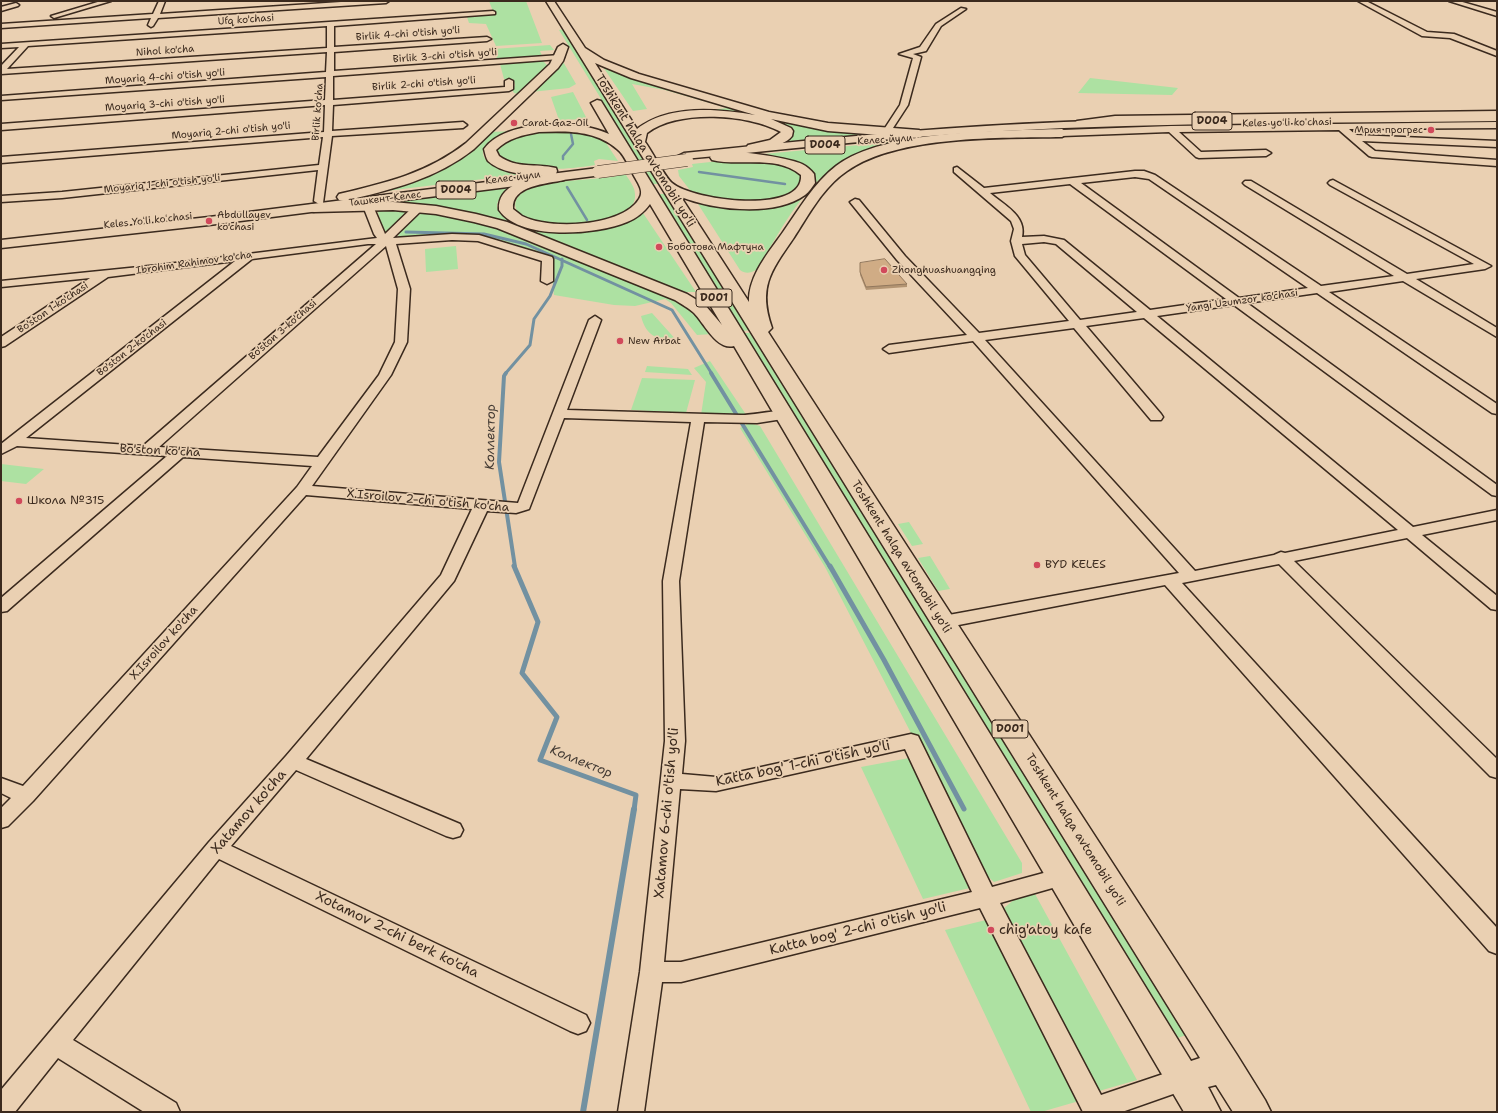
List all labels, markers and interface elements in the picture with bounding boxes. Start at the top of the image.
street label: Ufq ko'chasi [217,12,275,28]
street label: Birlik 4-chi o'tish yo'li [355,24,461,44]
street label: Nihol ko'cha [135,43,195,59]
street label: Birlik 3-chi o'tish yo'li [392,46,498,66]
street label: Moyariq 4-chi o'tish yo'li [105,67,225,87]
street label: Toshkent halqa avtomobil yo'li [592,72,698,230]
street label: Birlik 2-chi o'tish yo'li [372,74,476,94]
street label: Birlik ko'cha [310,83,326,141]
street label: Moyariq 3-chi o'tish yo'li [105,94,225,114]
road number: D004 [1192,112,1232,130]
street label: Keles yoʻli koʻchasi [1242,116,1332,130]
place label: Carat Gaz-Oil [522,117,589,129]
marker: Carat Gaz-Oil [509,118,519,128]
street label: Moyariq 2-chi o'tish yo'li [171,120,291,142]
place label: Мрия прогрес [1354,124,1423,136]
marker: Мрия прогрес [1426,125,1436,135]
street label: Келес йули [857,132,913,148]
road number: D004 [805,136,845,154]
street label: Келес йули [485,169,541,187]
street label: Moyariq 1-chi o'tish yo'li [103,172,221,196]
road number: D004 [436,181,476,199]
street label: Ташкент-Келес [348,189,422,209]
place label: Abdullayev ko'chasi [217,209,271,232]
street label: Keles Yoʻli koʻchasi [103,210,193,232]
marker: Abdullayev ko'chasi [204,216,214,226]
place label: Боботова Мафтуна [667,241,764,253]
marker: Боботова Мафтуна [654,242,664,252]
street label: Ibrohim Rahimov ko'cha [135,249,253,277]
place label: Zhonghuashuangqing [892,264,996,276]
marker: Zhonghuashuangqing [879,265,889,275]
street label: Bo'ston 1-ko'chasi [15,280,91,336]
street label: Yangi Uzumzor ko'chasi [1185,287,1299,315]
road number: D001 [696,289,732,307]
street label: Bo'ston 3-ko'chasi [247,297,319,363]
street label: Bo'ston 2-ko'chasi [95,317,169,379]
place label: New Arbat [628,335,681,347]
marker: New Arbat [615,336,625,346]
water label: Коллектор [483,404,499,470]
street label: Bo'ston ko'cha [119,442,201,460]
street label: Toshkent halqa avtomobil yo'li [848,478,954,636]
street label: X.Isroilov 2-chi o'tish ko'cha [346,487,510,515]
place label: Школа №315 [27,494,104,508]
marker: Школа №315 [14,496,24,506]
place label: BYD KELES [1045,558,1106,572]
marker: BYD KELES [1032,560,1042,570]
street label: X.Isroilov ko'cha [127,603,201,683]
road number: D001 [992,720,1028,738]
street label: Xatamov 6-chi o'tish yo'li [651,727,683,899]
street label: Katta bog' 1-chi o'tish yo'li [714,737,892,791]
water label: Коллектор [548,742,614,782]
street label: Toshkent halqa avtomobil yo'li [1022,751,1128,909]
street label: Xatamov ko'cha [208,766,290,858]
street label: Xotamov 2-chi berk ko'cha [313,888,481,982]
street label: Katta bog' 2-chi o'tish yo'li [768,899,948,959]
place label: chig'atoy kafe [999,922,1092,938]
marker: chig'atoy kafe [986,925,996,935]

